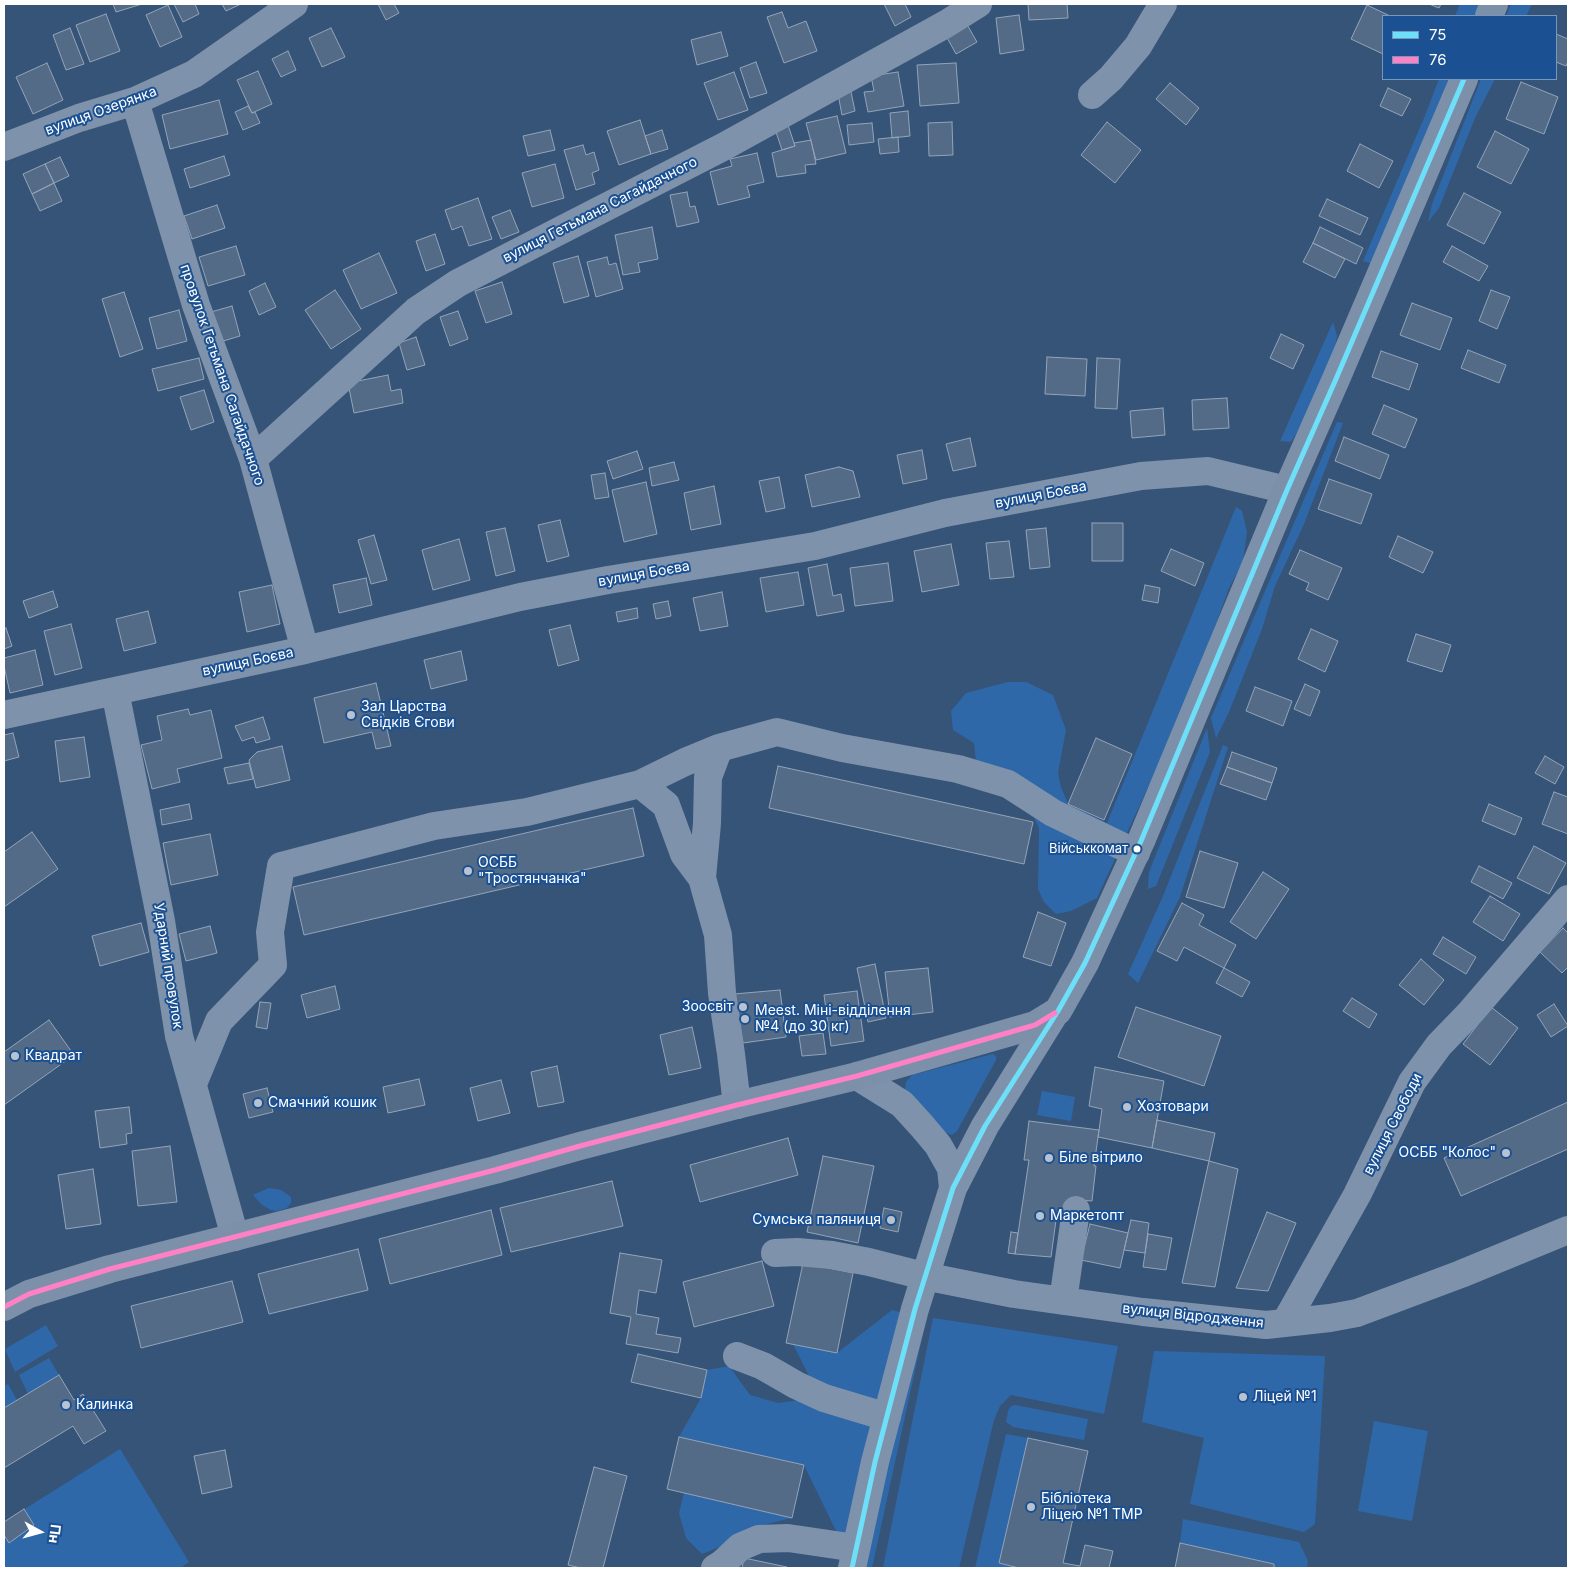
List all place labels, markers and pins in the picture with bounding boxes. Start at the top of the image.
place label: Зал Царства Свідків Єгови [361,699,455,732]
marker: Зал Царства Свідків Єгови [345,709,357,721]
place label: Військкомат [1049,841,1128,857]
marker: Військкомат [1132,844,1142,854]
place label: ОСББ "Тростянчанка" [478,855,586,888]
marker: ОСББ "Тростянчанка" [462,865,474,877]
place label: Зоосвіт [682,999,733,1015]
marker: Зоосвіт [737,1001,749,1013]
place label: Meest. Міні-відділення №4 (до 30 кг) [755,1003,911,1036]
marker: Meest. Міні-відділення №4 (до 30 кг) [739,1013,751,1025]
place label: Квадрат [25,1048,82,1064]
marker: Квадрат [9,1050,21,1062]
place label: Смачний кошик [268,1095,377,1111]
marker: Смачний кошик [252,1097,264,1109]
place label: Хозтовари [1137,1099,1209,1115]
marker: Хозтовари [1121,1101,1133,1113]
place label: ОСББ "Колос" [1399,1145,1496,1161]
marker: ОСББ "Колос" [1500,1147,1512,1159]
place label: Біле вітрило [1059,1150,1143,1166]
marker: Біле вітрило [1043,1152,1055,1164]
place label: Маркетопт [1050,1208,1124,1224]
marker: Маркетопт [1034,1210,1046,1222]
place label: Сумська паляниця [752,1212,881,1228]
marker: Сумська паляниця [885,1214,897,1226]
place label: Ліцей №1 [1253,1389,1317,1405]
marker: Ліцей №1 [1237,1391,1249,1403]
place label: Калинка [76,1397,133,1413]
marker: Калинка [60,1399,72,1411]
place label: Бібліотека Ліцею №1 ТМР [1041,1491,1143,1524]
marker: Бібліотека Ліцею №1 ТМР [1025,1501,1037,1513]

